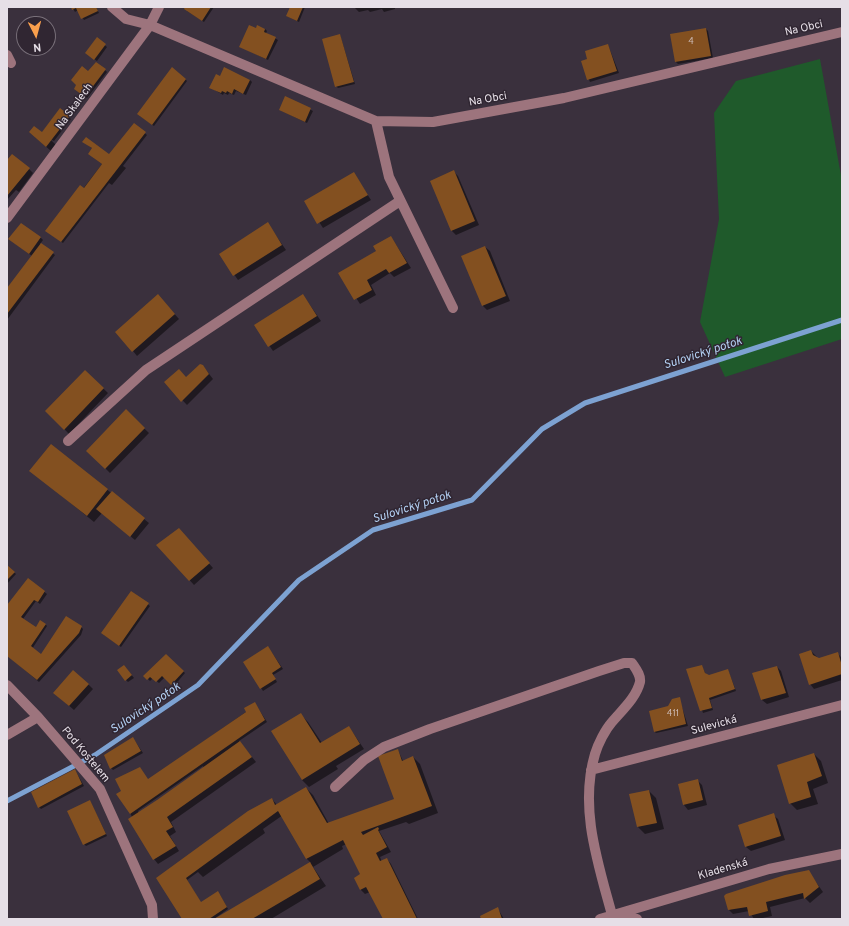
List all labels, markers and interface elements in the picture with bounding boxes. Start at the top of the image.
north arrow [16,16,56,56]
street label: Na Obci [784,18,824,40]
house number: 4 [688,37,694,47]
text: N [32,40,42,54]
street label: Na Skalech [54,81,96,133]
street label: Na Obci [468,90,508,110]
water label: Sulovický potok [662,335,744,373]
water label: Sulovický potok [371,489,453,527]
water label: Sulovický potok [108,680,184,738]
house number: 411 [667,709,679,719]
street label: Sulevická [690,714,738,738]
street label: Pod Kostelem [58,725,112,785]
street label: Kladenská [697,857,749,883]

